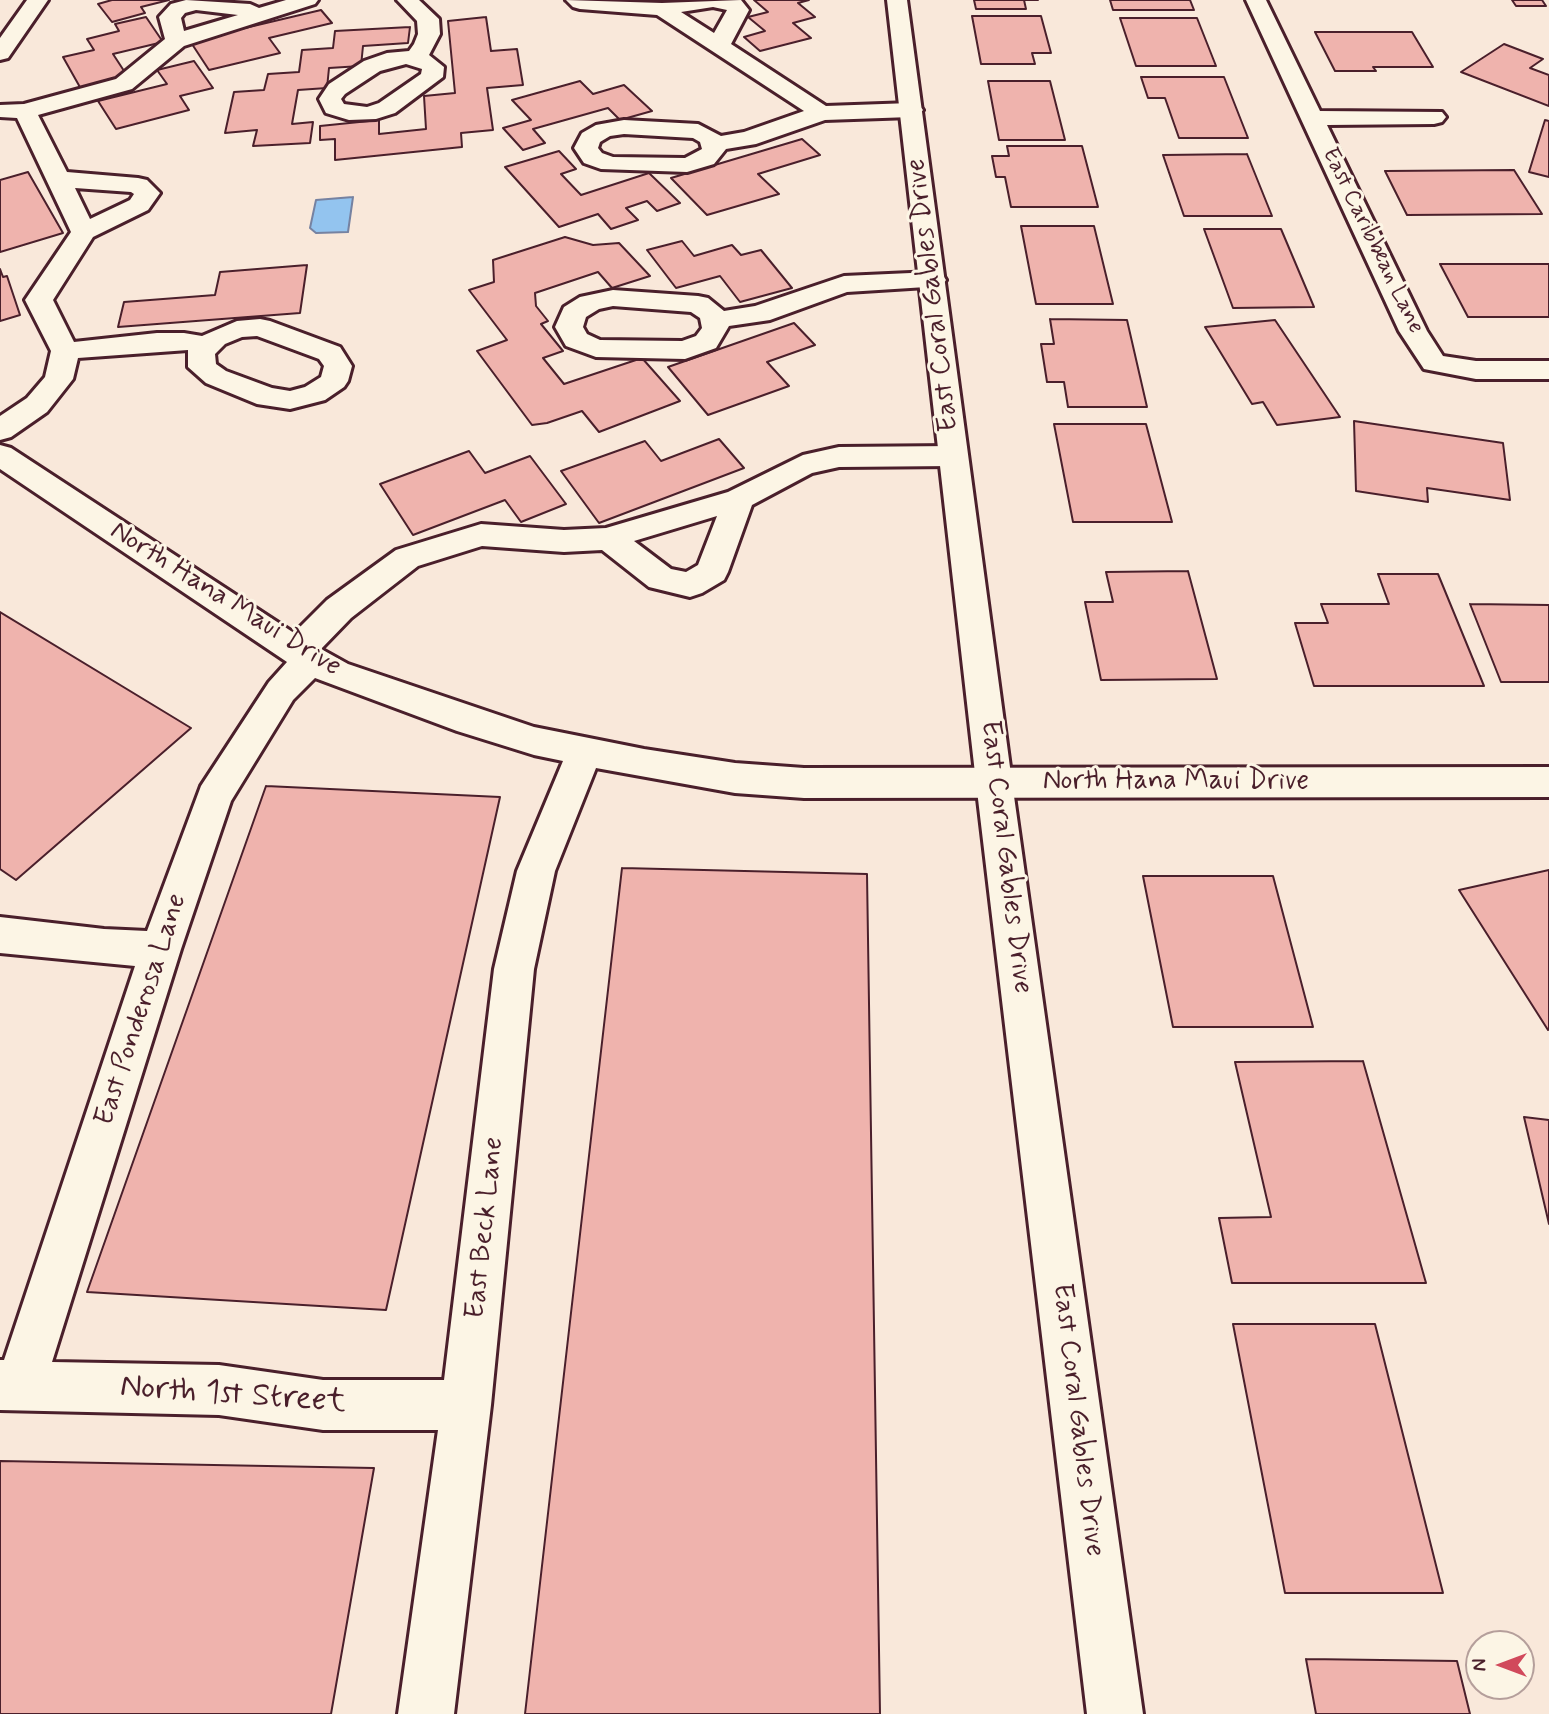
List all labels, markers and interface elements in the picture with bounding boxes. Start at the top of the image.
street label: East Caribbean Lane [1315,144,1429,338]
street label: East Coral Gables Drive [901,156,967,434]
street label: North Hana Maui Drive [103,515,347,685]
street label: East Coral Gables Drive [972,718,1038,996]
street label: North Hana Maui Drive [1043,765,1309,799]
street label: East Ponderosa Lane [89,890,195,1130]
street label: East Beck Lane [460,1135,512,1321]
street label: East Coral Gables Drive [1044,1281,1110,1559]
street label: North 1st Street [119,1368,347,1424]
north arrow [1465,1630,1535,1700]
text: N [1468,1659,1493,1671]

